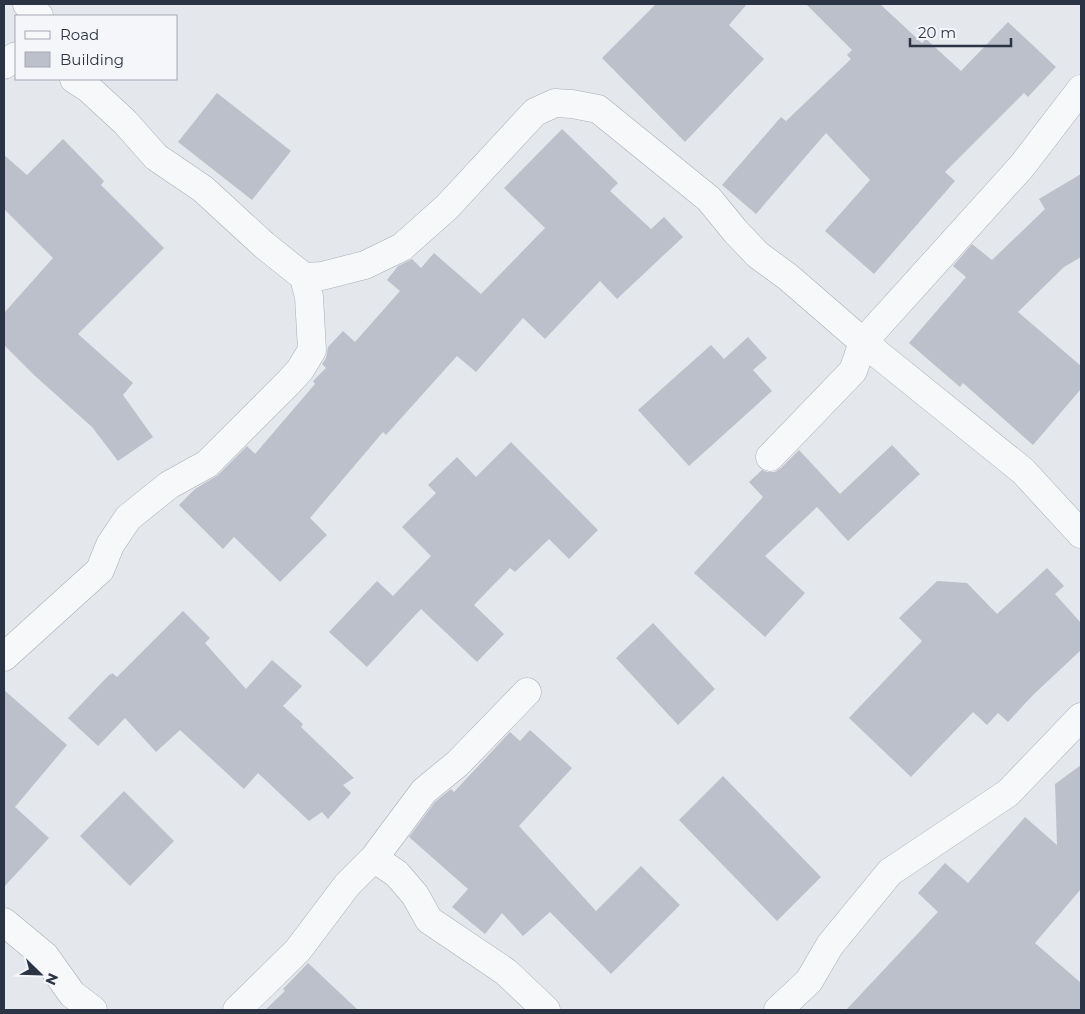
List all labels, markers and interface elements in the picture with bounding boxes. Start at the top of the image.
legend [15,15,178,80]
scale bar [910,15,1011,47]
text: 20 m [918,23,956,42]
text: Road [60,25,99,44]
text: Building [60,50,124,69]
north arrow [15,949,65,999]
text: N [41,970,62,988]

